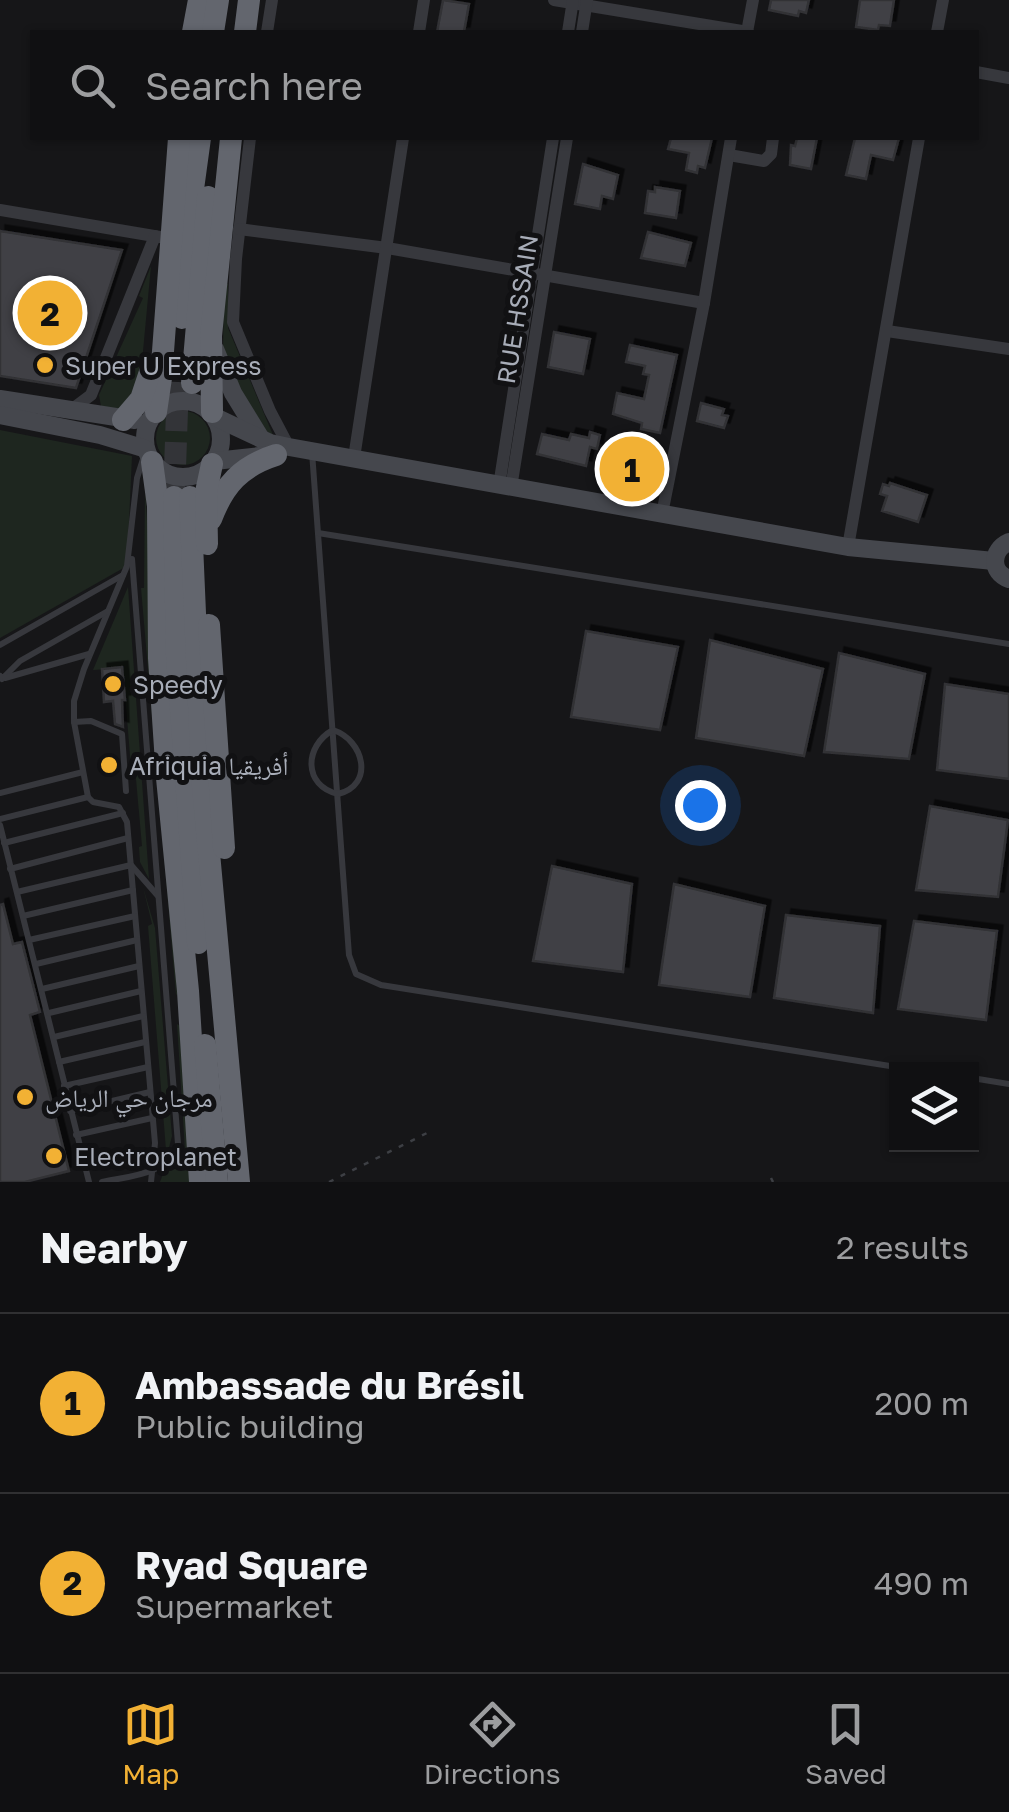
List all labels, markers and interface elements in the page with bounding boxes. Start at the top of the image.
search box [30,30,979,140]
icon: search [65,58,120,113]
text: Search here [145,63,363,108]
street label: RUE HSSAIN [490,232,544,386]
pin: 2 [18,276,82,350]
place label: Super U Express [65,350,261,381]
marker: Super U Express [34,354,56,376]
pin: 1 [600,432,664,506]
place label: Speedy [133,669,223,700]
marker: Speedy [102,673,124,695]
place label: Afriquia أفريقيا [129,750,289,781]
marker: Afriquia أفريقيا [98,754,120,776]
your location [675,780,726,831]
map controls [889,1062,979,1152]
button: layers [889,1062,979,1152]
place label: مرجان حي الرياض [45,1082,213,1118]
marker: مرجان حي الرياض [14,1086,36,1108]
place label: Electroplanet [74,1141,237,1172]
marker: Electroplanet [43,1145,65,1167]
text: Nearby [40,1222,188,1272]
text: 2 results [836,1228,969,1266]
text: Ambassade du Brésil [135,1362,524,1407]
text: 1 [64,1384,81,1422]
text: 200 m [874,1384,969,1422]
text: Public building [135,1407,364,1445]
text: Ryad Square [135,1542,368,1587]
text: 2 [63,1564,82,1602]
text: 490 m [874,1564,969,1602]
text: Supermarket [135,1587,333,1625]
tab: Map [122,1697,179,1790]
tab: Directions [424,1697,561,1790]
tab: Saved [805,1697,887,1790]

